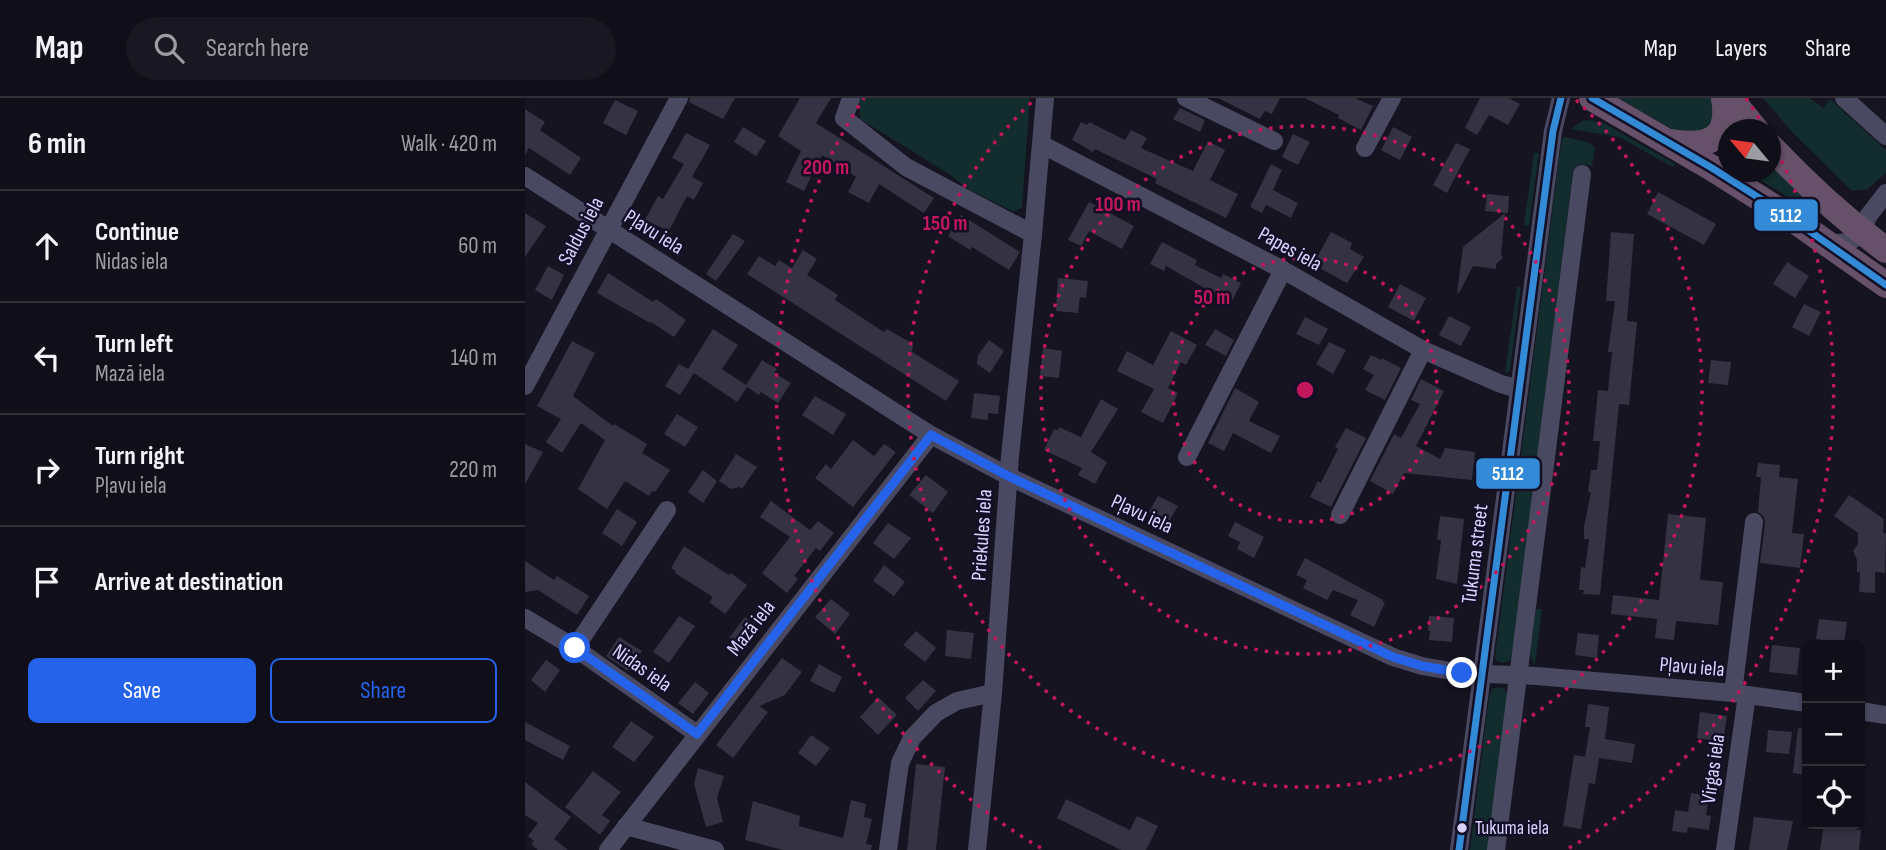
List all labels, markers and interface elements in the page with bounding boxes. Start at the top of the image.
search box [126,17,616,80]
text: Map [35,28,84,68]
icon: search [150,29,188,67]
text: Search here [206,33,309,64]
text: Map [1644,34,1677,63]
text: Layers [1715,34,1767,63]
text: Share [1805,34,1851,63]
north arrow [1718,119,1781,182]
text: 6 min [28,126,86,162]
text: Walk · 420 m [401,130,497,158]
text: 200 m [803,155,849,180]
text: 100 m [1095,192,1141,217]
street label: Saldus iela [553,193,609,269]
line badge: 5112 [1753,198,1819,232]
street label: Pļavu iela [620,204,688,260]
text: 5112 [1770,205,1802,228]
text: 150 m [923,211,967,236]
text: Continue [95,217,179,248]
street label: Papes iela [1254,221,1326,277]
icon: ahead [28,227,66,265]
text: 60 m [458,232,497,260]
text: Nidas iela [95,248,168,276]
text: 50 m [1194,285,1230,310]
text: Turn left [95,329,173,360]
icon: left [28,339,66,377]
text: 140 m [451,344,497,372]
text: Mazā iela [95,360,165,388]
centre of rings [1293,378,1317,402]
text: Turn right [95,441,184,472]
icon: right [28,451,66,489]
text: 220 m [449,456,497,484]
line badge: 5112 [1475,457,1541,490]
text: 5112 [1492,463,1524,486]
text: Pļavu iela [95,472,167,500]
street label: Priekules iela [966,488,998,582]
street label: Pļavu iela [1107,489,1177,539]
street label: Tukuma street [1456,503,1494,605]
icon: arrive [28,563,66,601]
text: Arrive at destination [95,567,283,598]
street label: Mazā iela [721,595,781,661]
route start [559,632,590,663]
street label: Nidas iela [608,639,676,697]
map controls [1802,640,1865,829]
button: + [1802,640,1865,703]
street label: Pļavu iela [1658,652,1726,682]
route end [1446,657,1477,688]
button: Save [28,658,256,723]
button: Share [270,658,497,723]
button: − [1802,703,1865,766]
street label: Virgas iela [1696,732,1730,806]
button: locate [1802,766,1865,829]
place label: Tukuma iela [1475,817,1549,840]
marker: Tukuma iela [1455,821,1469,835]

